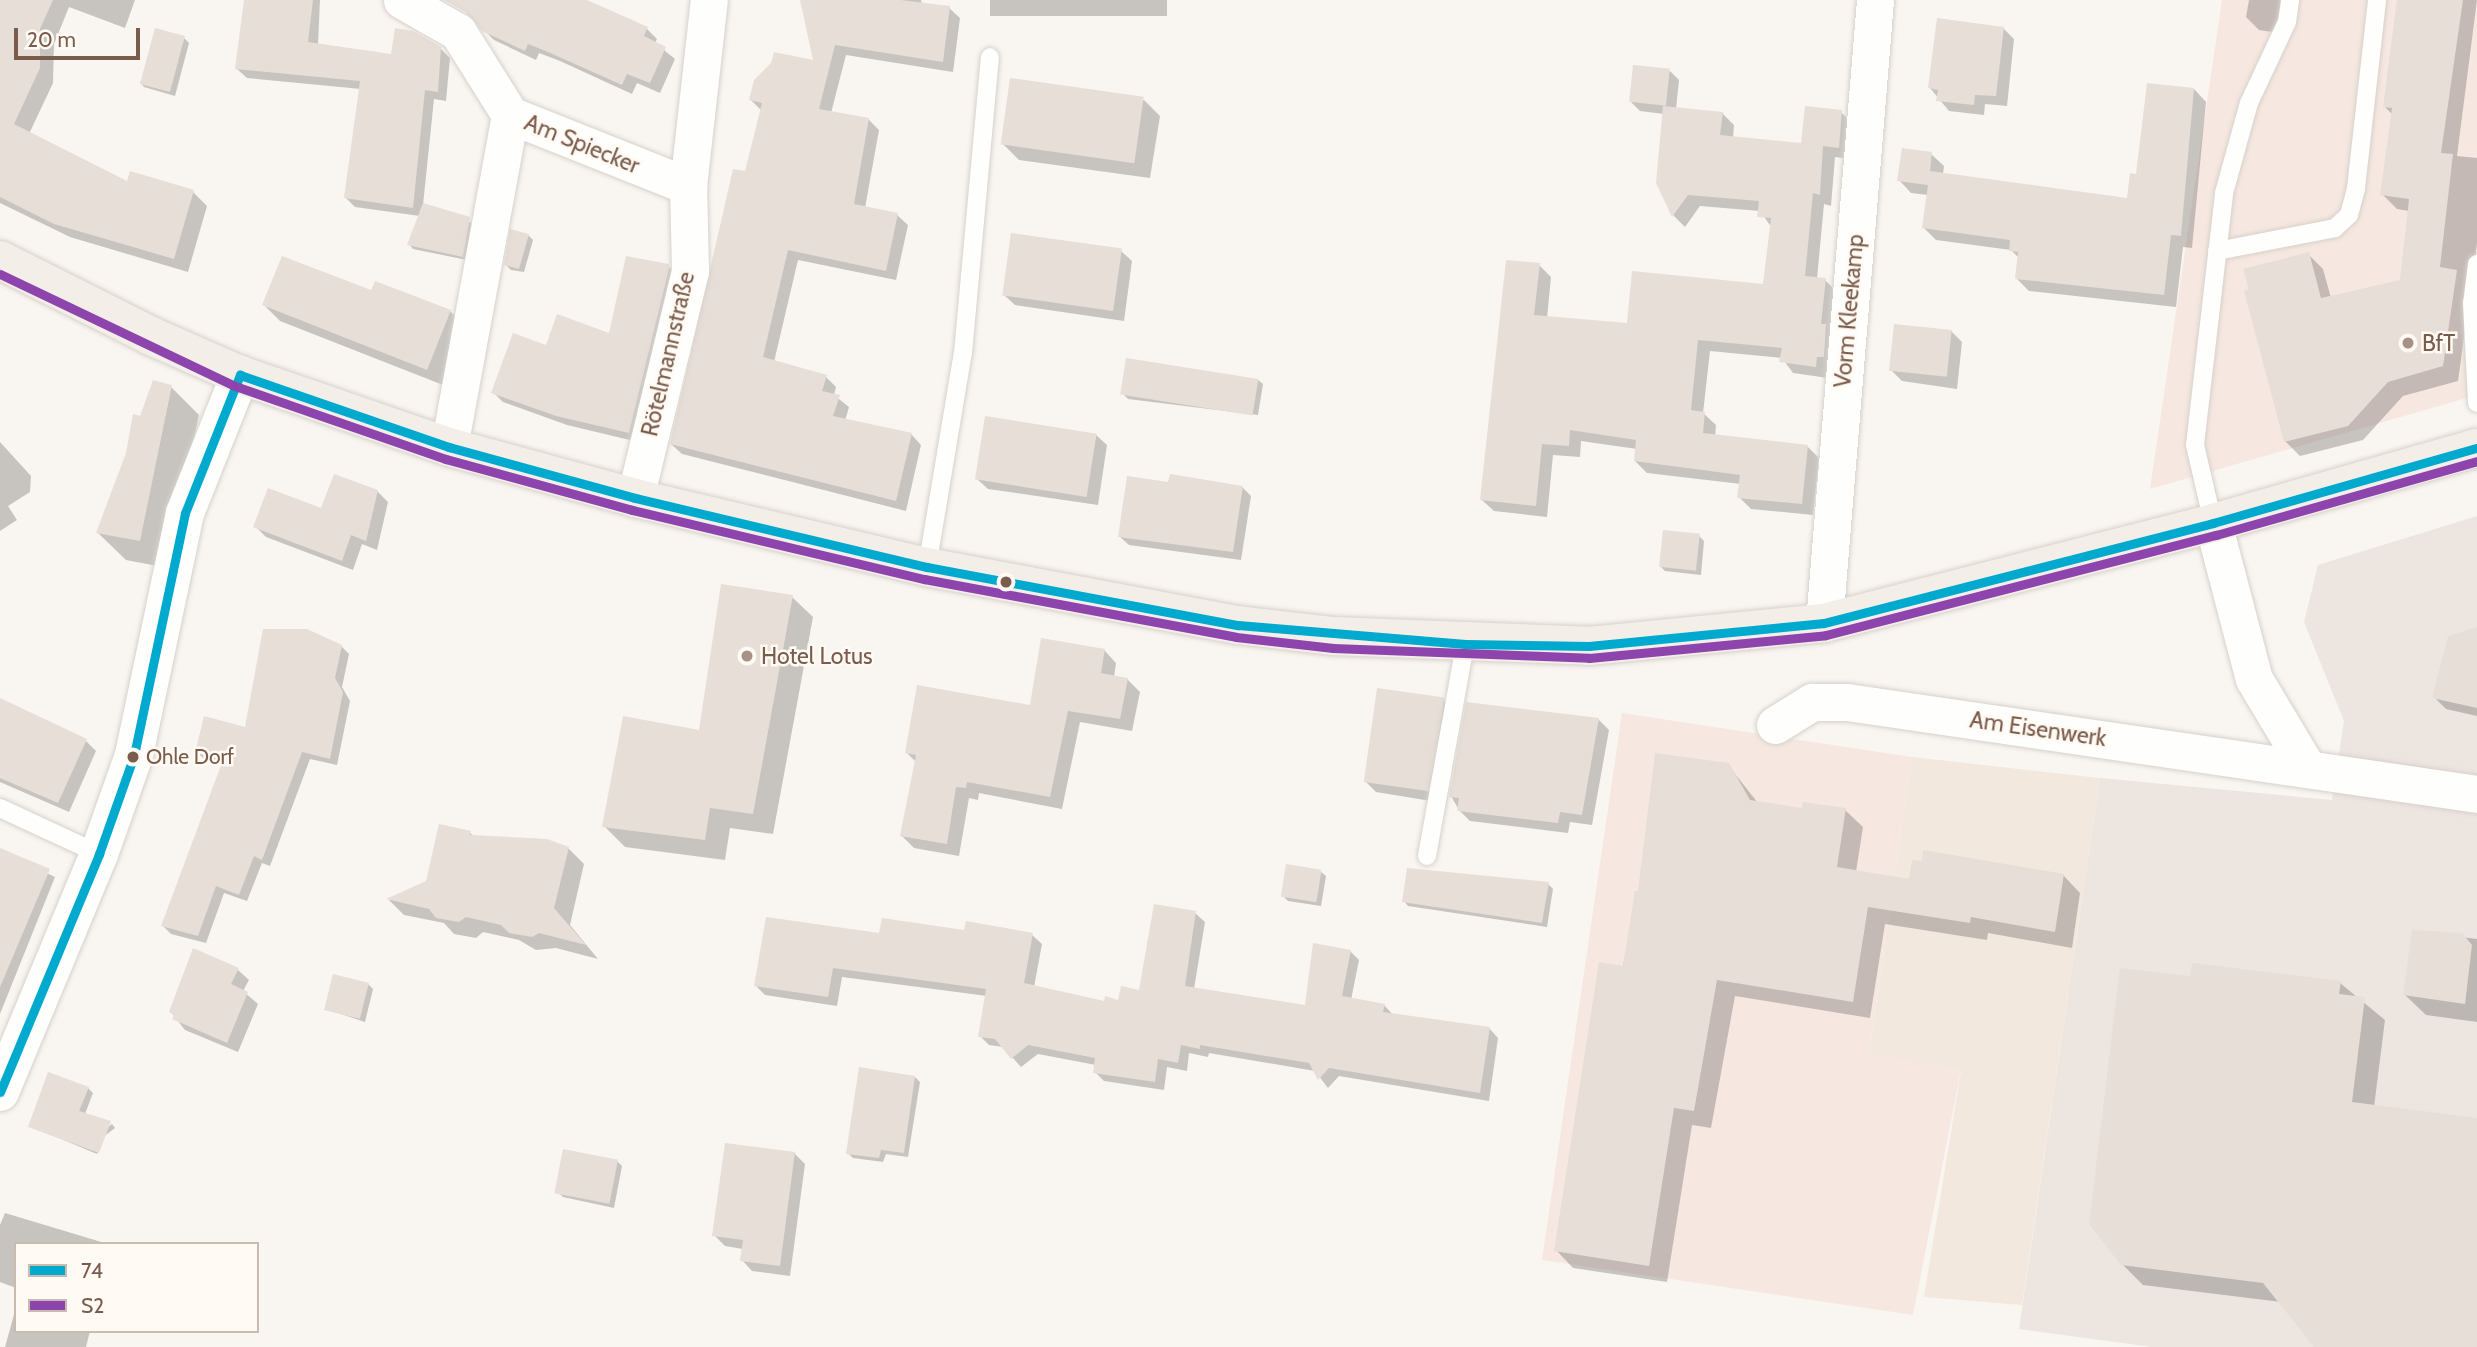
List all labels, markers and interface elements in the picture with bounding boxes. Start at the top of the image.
scale bar [18,14,144,58]
text: 20 m [27,27,76,52]
street label: Am Spiecker [520,108,644,180]
street label: Vorm Kleekamp [1829,233,1869,389]
street label: Rötelmannstraße [636,269,700,439]
place label: BfT [2422,329,2455,357]
marker: BfT [2400,335,2416,351]
unlabelled marker [999,575,1013,589]
place label: Hotel Lotus [761,642,873,670]
marker: Hotel Lotus [739,648,755,664]
street label: Am Eisenwerk [1968,706,2108,752]
place label: Ohle Dorf [146,744,234,770]
marker: Ohle Dorf [126,750,140,764]
legend [14,1242,259,1333]
text: 74 [81,1258,103,1283]
text: S2 [81,1293,104,1318]

